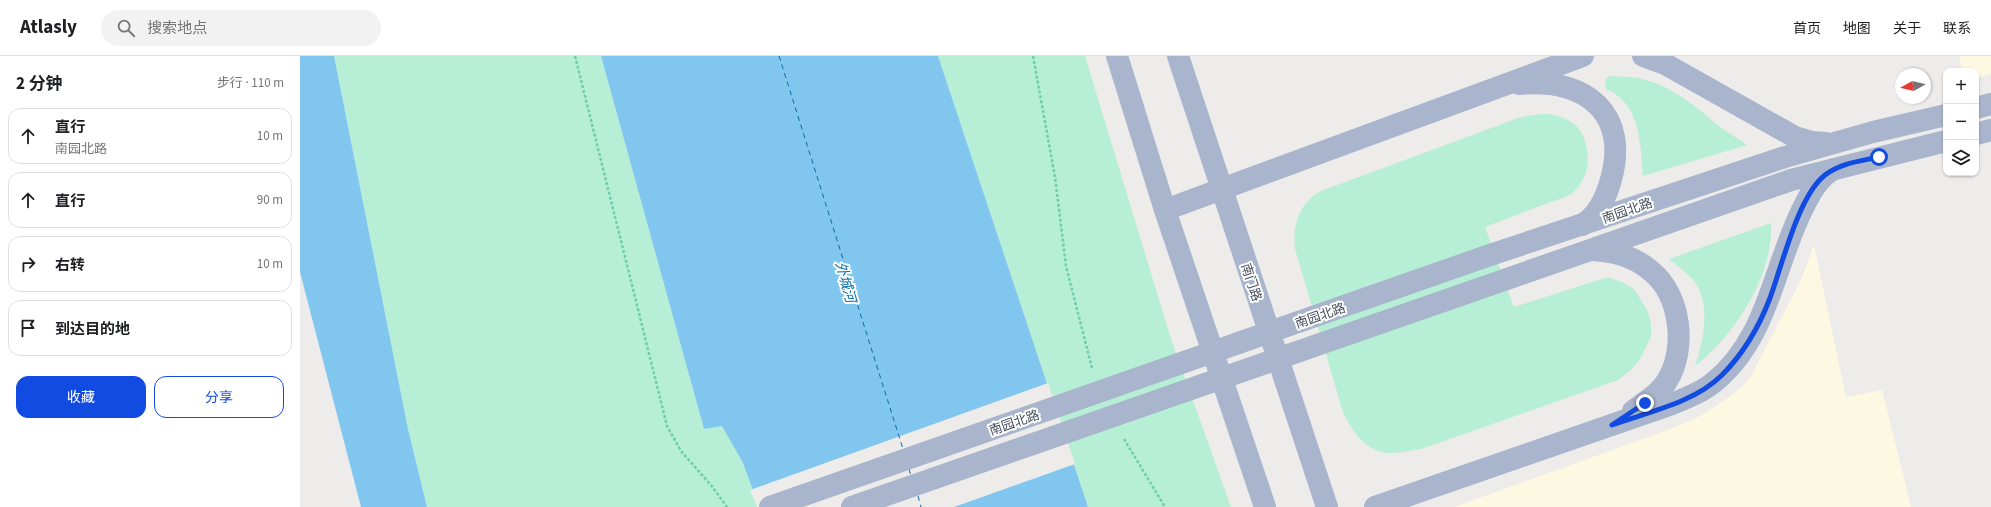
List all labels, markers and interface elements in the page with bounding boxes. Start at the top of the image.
search box [101,10,381,46]
text: Atlasly [20,14,77,41]
icon: search [115,17,137,39]
text: 搜索地点 [147,18,207,39]
text: 首页 [1793,19,1821,39]
text: 地图 [1843,19,1871,39]
text: 关于 [1893,19,1921,39]
text: 联系 [1943,19,1971,39]
north arrow [1895,68,1931,104]
map controls [1943,68,1979,176]
button: + [1943,68,1979,104]
text: 2 分钟 [16,72,62,96]
text: 步行 · 110 m [217,74,284,92]
button: − [1943,104,1979,140]
text: 直行 [55,117,85,138]
icon: ahead [17,125,39,147]
text: 10 m [257,127,283,145]
text: 南园北路 [55,140,107,158]
button: layers [1943,140,1979,176]
route start [1870,148,1888,166]
icon: ahead [17,189,39,211]
text: 直行 [55,191,85,212]
text: 90 m [257,191,283,209]
street label: 南园北路 [1600,194,1655,228]
icon: right [17,253,39,275]
text: 右转 [55,255,85,276]
text: 10 m [257,255,283,273]
water label: 外城河 [830,259,861,308]
street label: 南门路 [1236,261,1266,304]
street label: 南园北路 [1293,299,1348,333]
icon: arrive [17,317,39,339]
text: 到达目的地 [55,319,130,340]
button: 收藏 [16,376,146,418]
button: 分享 [154,376,284,418]
route end [1636,394,1654,412]
street label: 南园北路 [987,406,1042,440]

